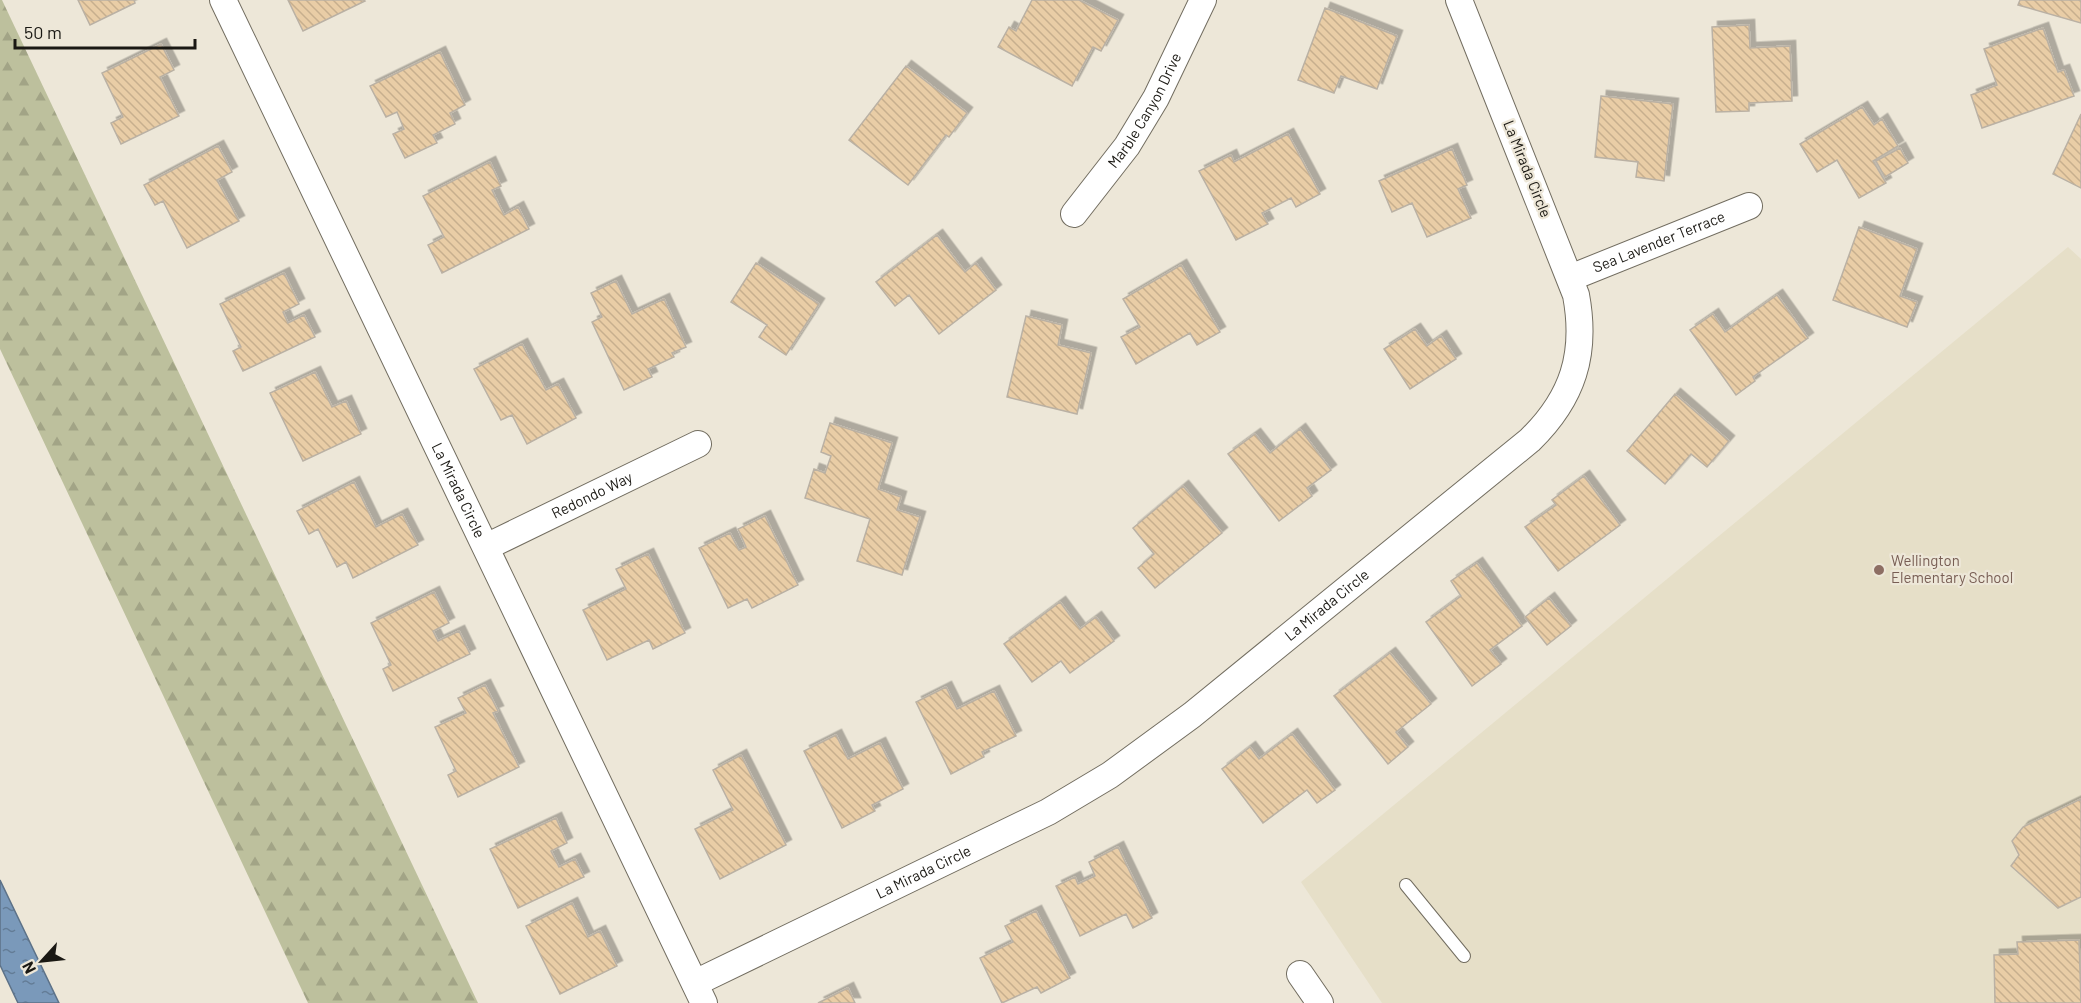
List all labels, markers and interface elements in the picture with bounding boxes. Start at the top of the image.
scale bar [15,12,195,50]
text: 50 m [24,21,62,43]
street label: Marble Canyon Drive [1103,49,1184,171]
street label: La Mirada Circle [1500,117,1556,220]
street label: Sea Lavender Terrace [1590,207,1727,276]
street label: La Mirada Circle [429,440,490,541]
street label: Redondo Way [548,467,635,522]
place label: Wellington Elementary School [1891,551,2013,586]
marker: Wellington Elementary School [1872,563,1886,577]
street label: La Mirada Circle [1281,565,1372,644]
street label: La Mirada Circle [873,841,974,902]
north arrow [12,931,72,991]
text: N [17,959,39,977]

